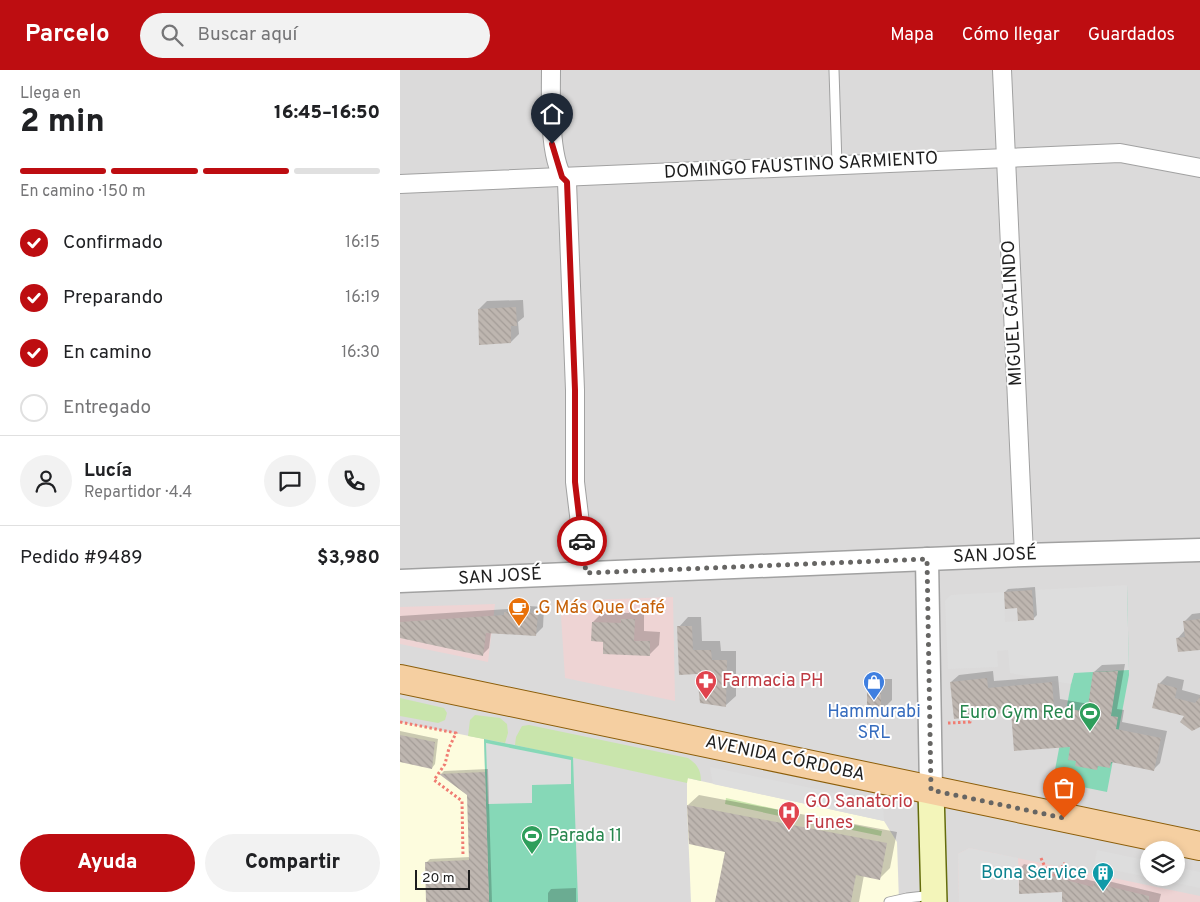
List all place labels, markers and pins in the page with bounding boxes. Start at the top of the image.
pin [531,93,573,144]
cafe icon: .G Más Que Café [507,596,531,627]
place label: .G Más Que Café [535,597,665,620]
pharmacy icon: Farmacia PH [694,669,718,700]
place label: Farmacia PH [722,670,824,693]
shop icon: Hammurabi SRL [862,670,886,701]
place label: Hammurabi SRL [827,701,921,745]
sports icon: Euro Gym Red [1078,701,1102,732]
place label: Euro Gym Red [959,702,1074,725]
pin [1043,767,1085,818]
place label: GO Sanatorio Funes [805,791,913,835]
hospital icon: GO Sanatorio Funes [777,800,801,831]
sports icon: Parada 11 [520,824,544,855]
place label: Parada 11 [548,825,622,848]
building icon: Bona Service [1091,861,1115,892]
place label: Bona Service [981,862,1087,885]

